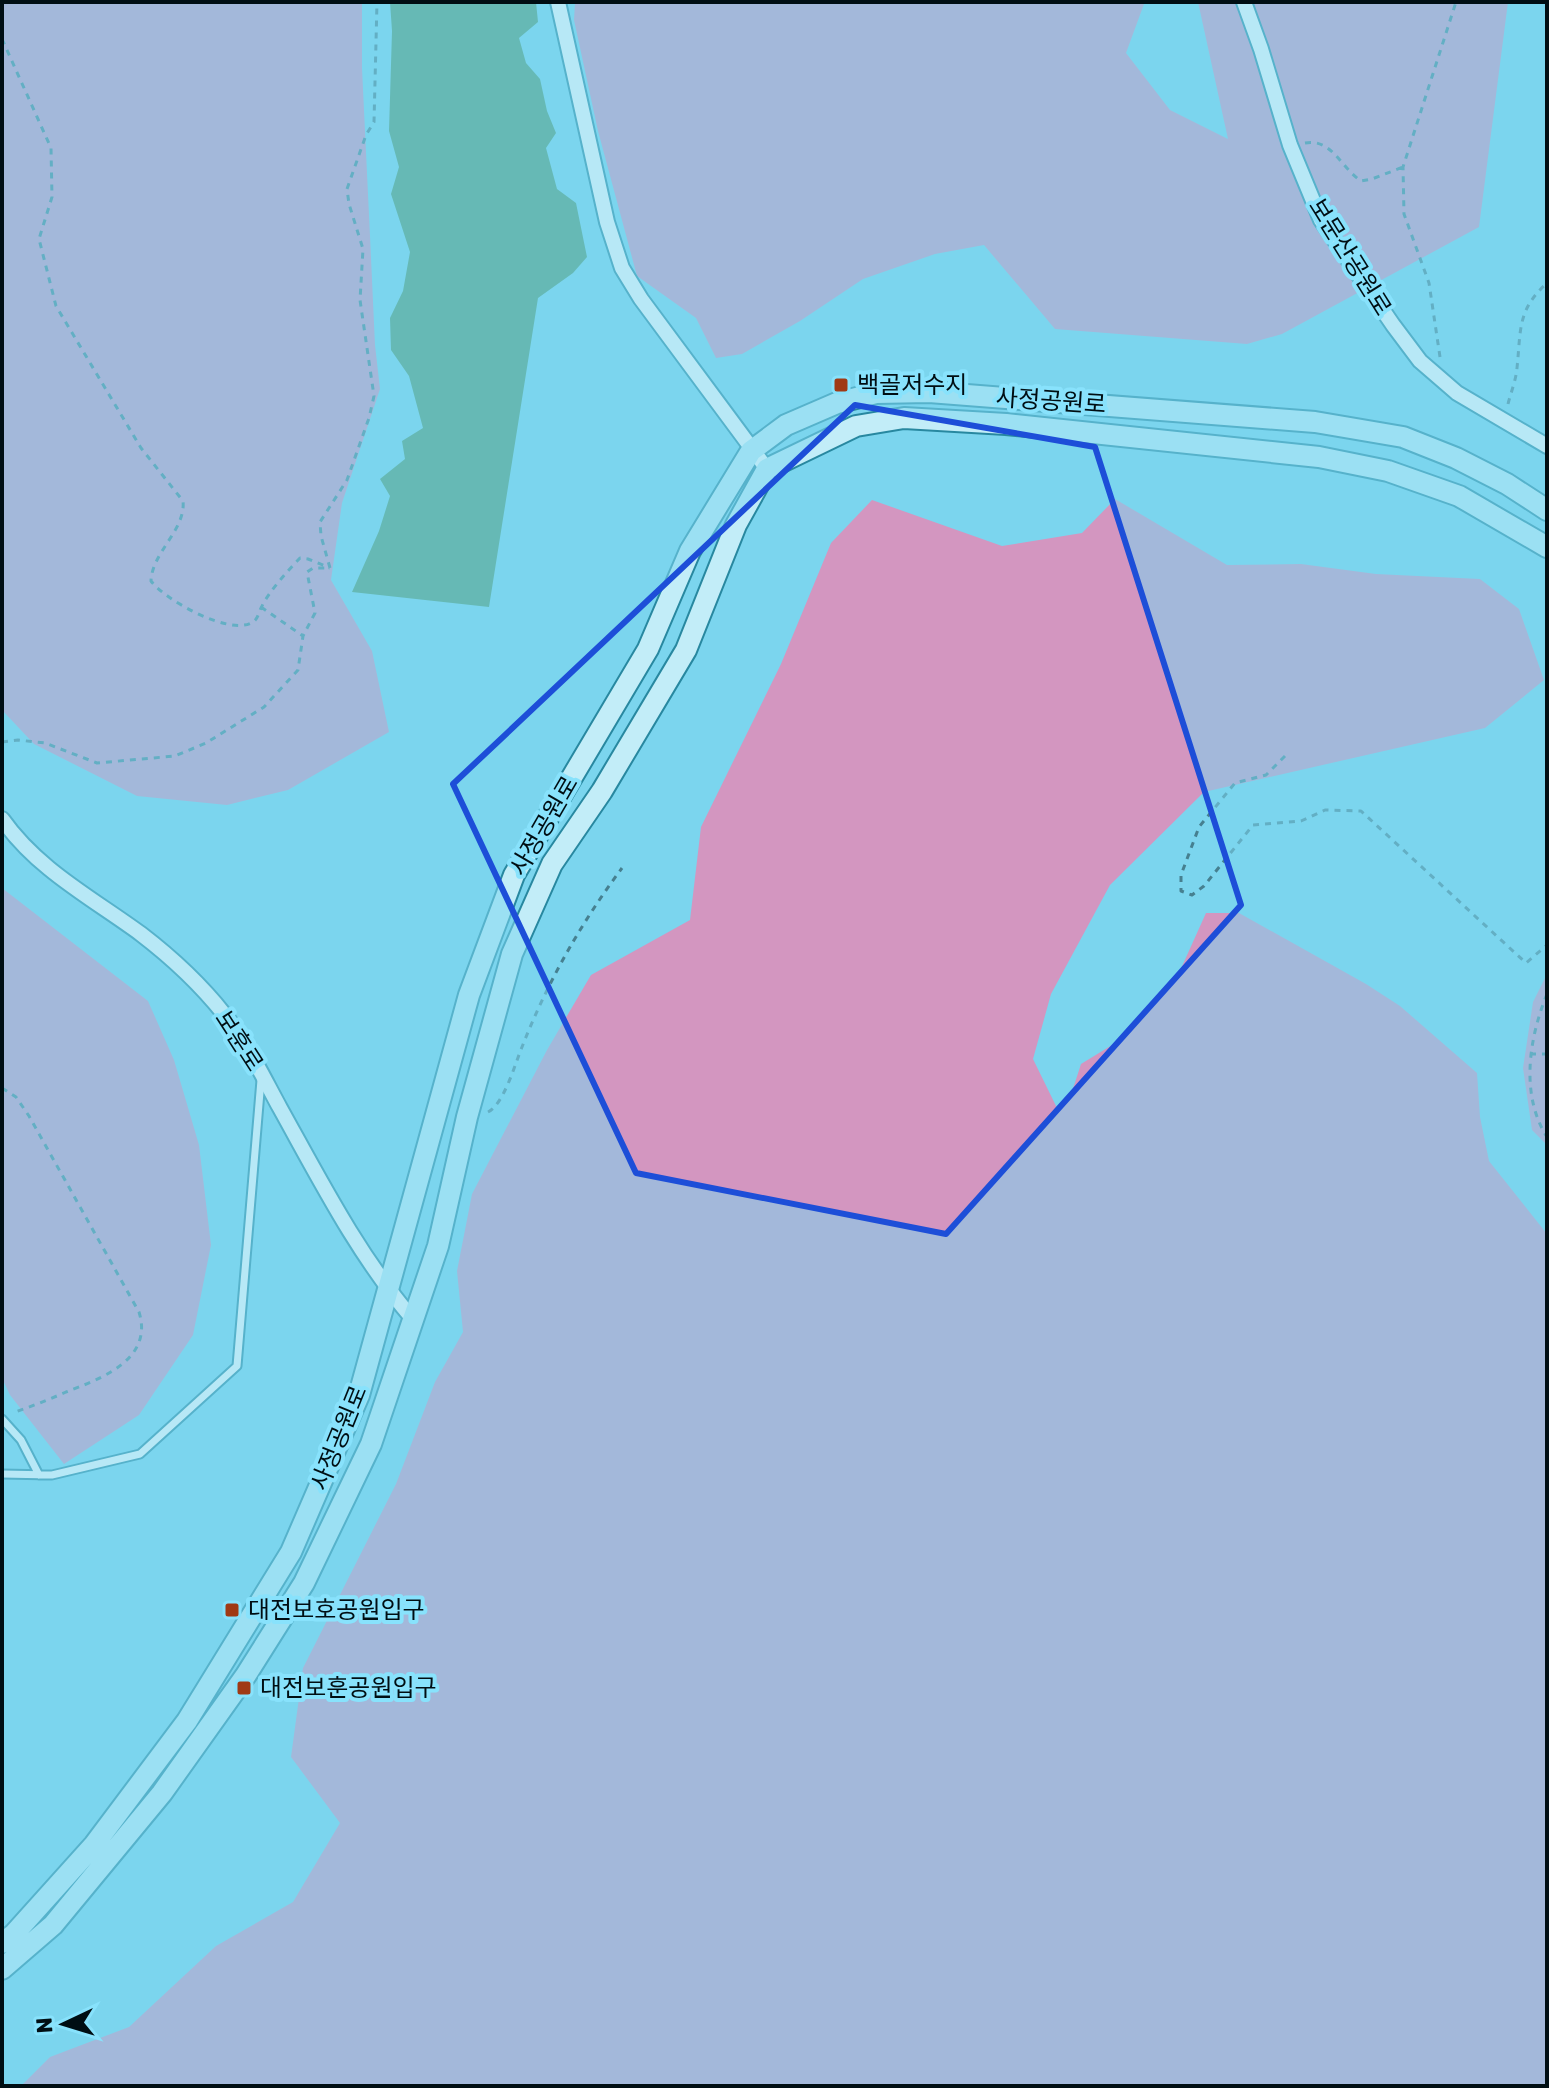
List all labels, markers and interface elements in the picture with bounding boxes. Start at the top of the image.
street label: 보문산공원로 [1303,193,1397,321]
place label: 백골저수지 [857,371,967,399]
marker: 백골저수지 [832,376,850,394]
street label: 사정공원로 [995,383,1107,419]
street label: 사정공원로 [504,771,584,881]
street label: 보훈로 [209,1006,269,1076]
street label: 사정공원로 [305,1382,373,1494]
place label: 대전보호공원입구 [248,1596,425,1624]
marker: 대전보호공원입구 [223,1601,241,1619]
place label: 대전보훈공원입구 [260,1674,437,1702]
marker: 대전보훈공원입구 [235,1679,253,1697]
north arrow [24,1984,104,2064]
text: N [31,2017,59,2034]

